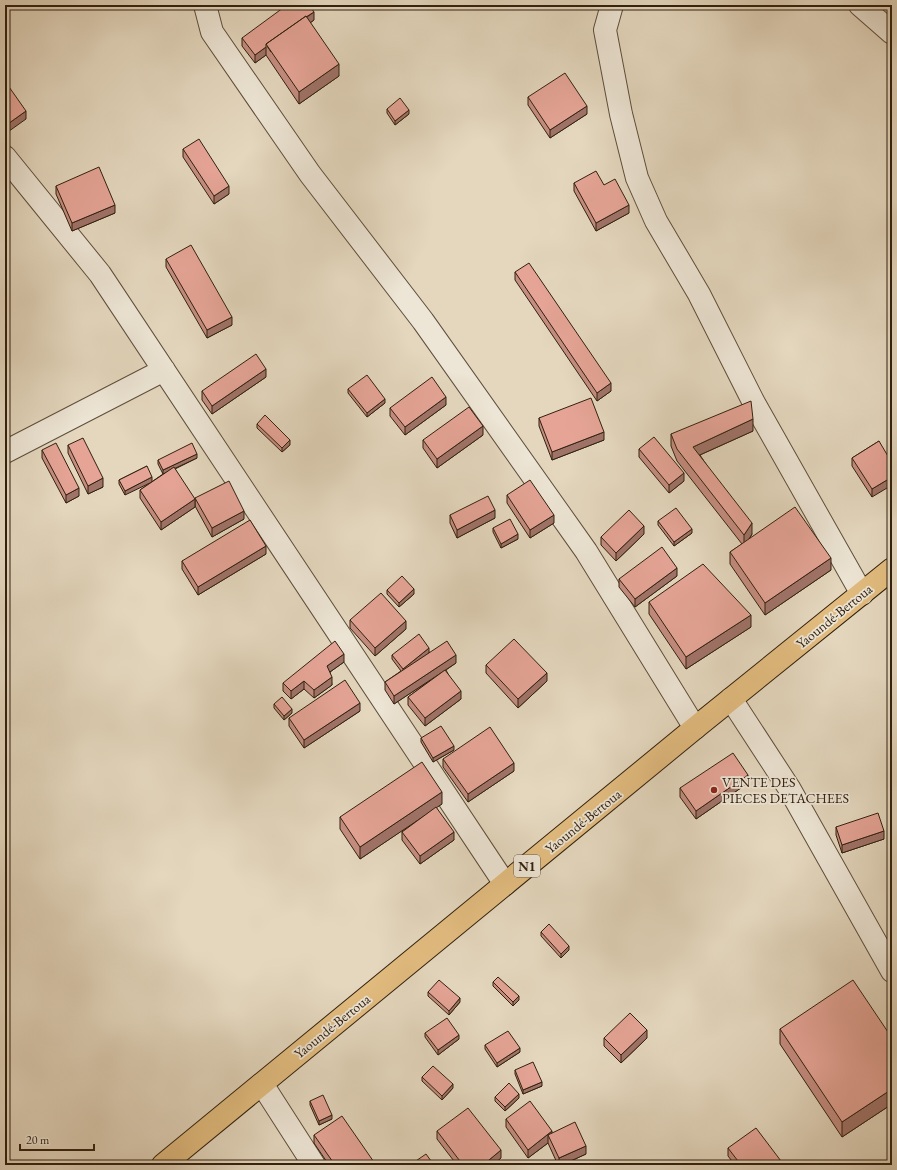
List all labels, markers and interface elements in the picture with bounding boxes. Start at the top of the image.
street label: Yaoundé-Bertoua [792,579,876,652]
place label: VENTE DES PIECES DETACHEES [722,773,849,807]
street label: Yaoundé-Bertoua [541,784,625,857]
marker: VENTE DES PIECES DETACHEES [709,785,719,795]
road number: N1 [514,855,540,877]
street label: Yaoundé-Bertoua [290,989,374,1062]
scale bar [20,1126,94,1152]
text: 20 m [26,1132,50,1148]

